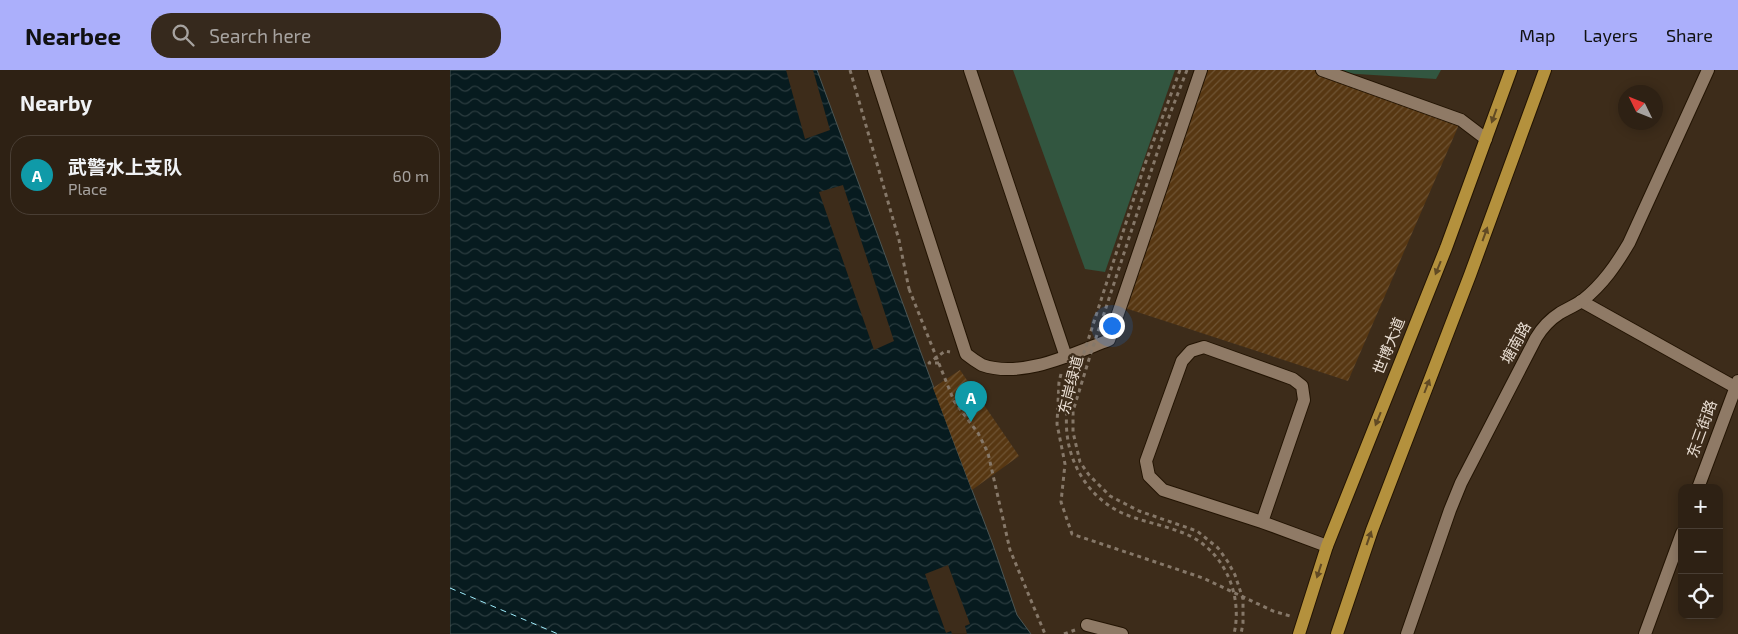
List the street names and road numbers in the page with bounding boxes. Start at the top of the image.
street label: 世博大道 [1368,314,1408,377]
street label: 塘南路 [1496,318,1534,367]
street label: 东岸绿道 [1054,353,1086,416]
street label: 东三街路 [1682,397,1720,460]

